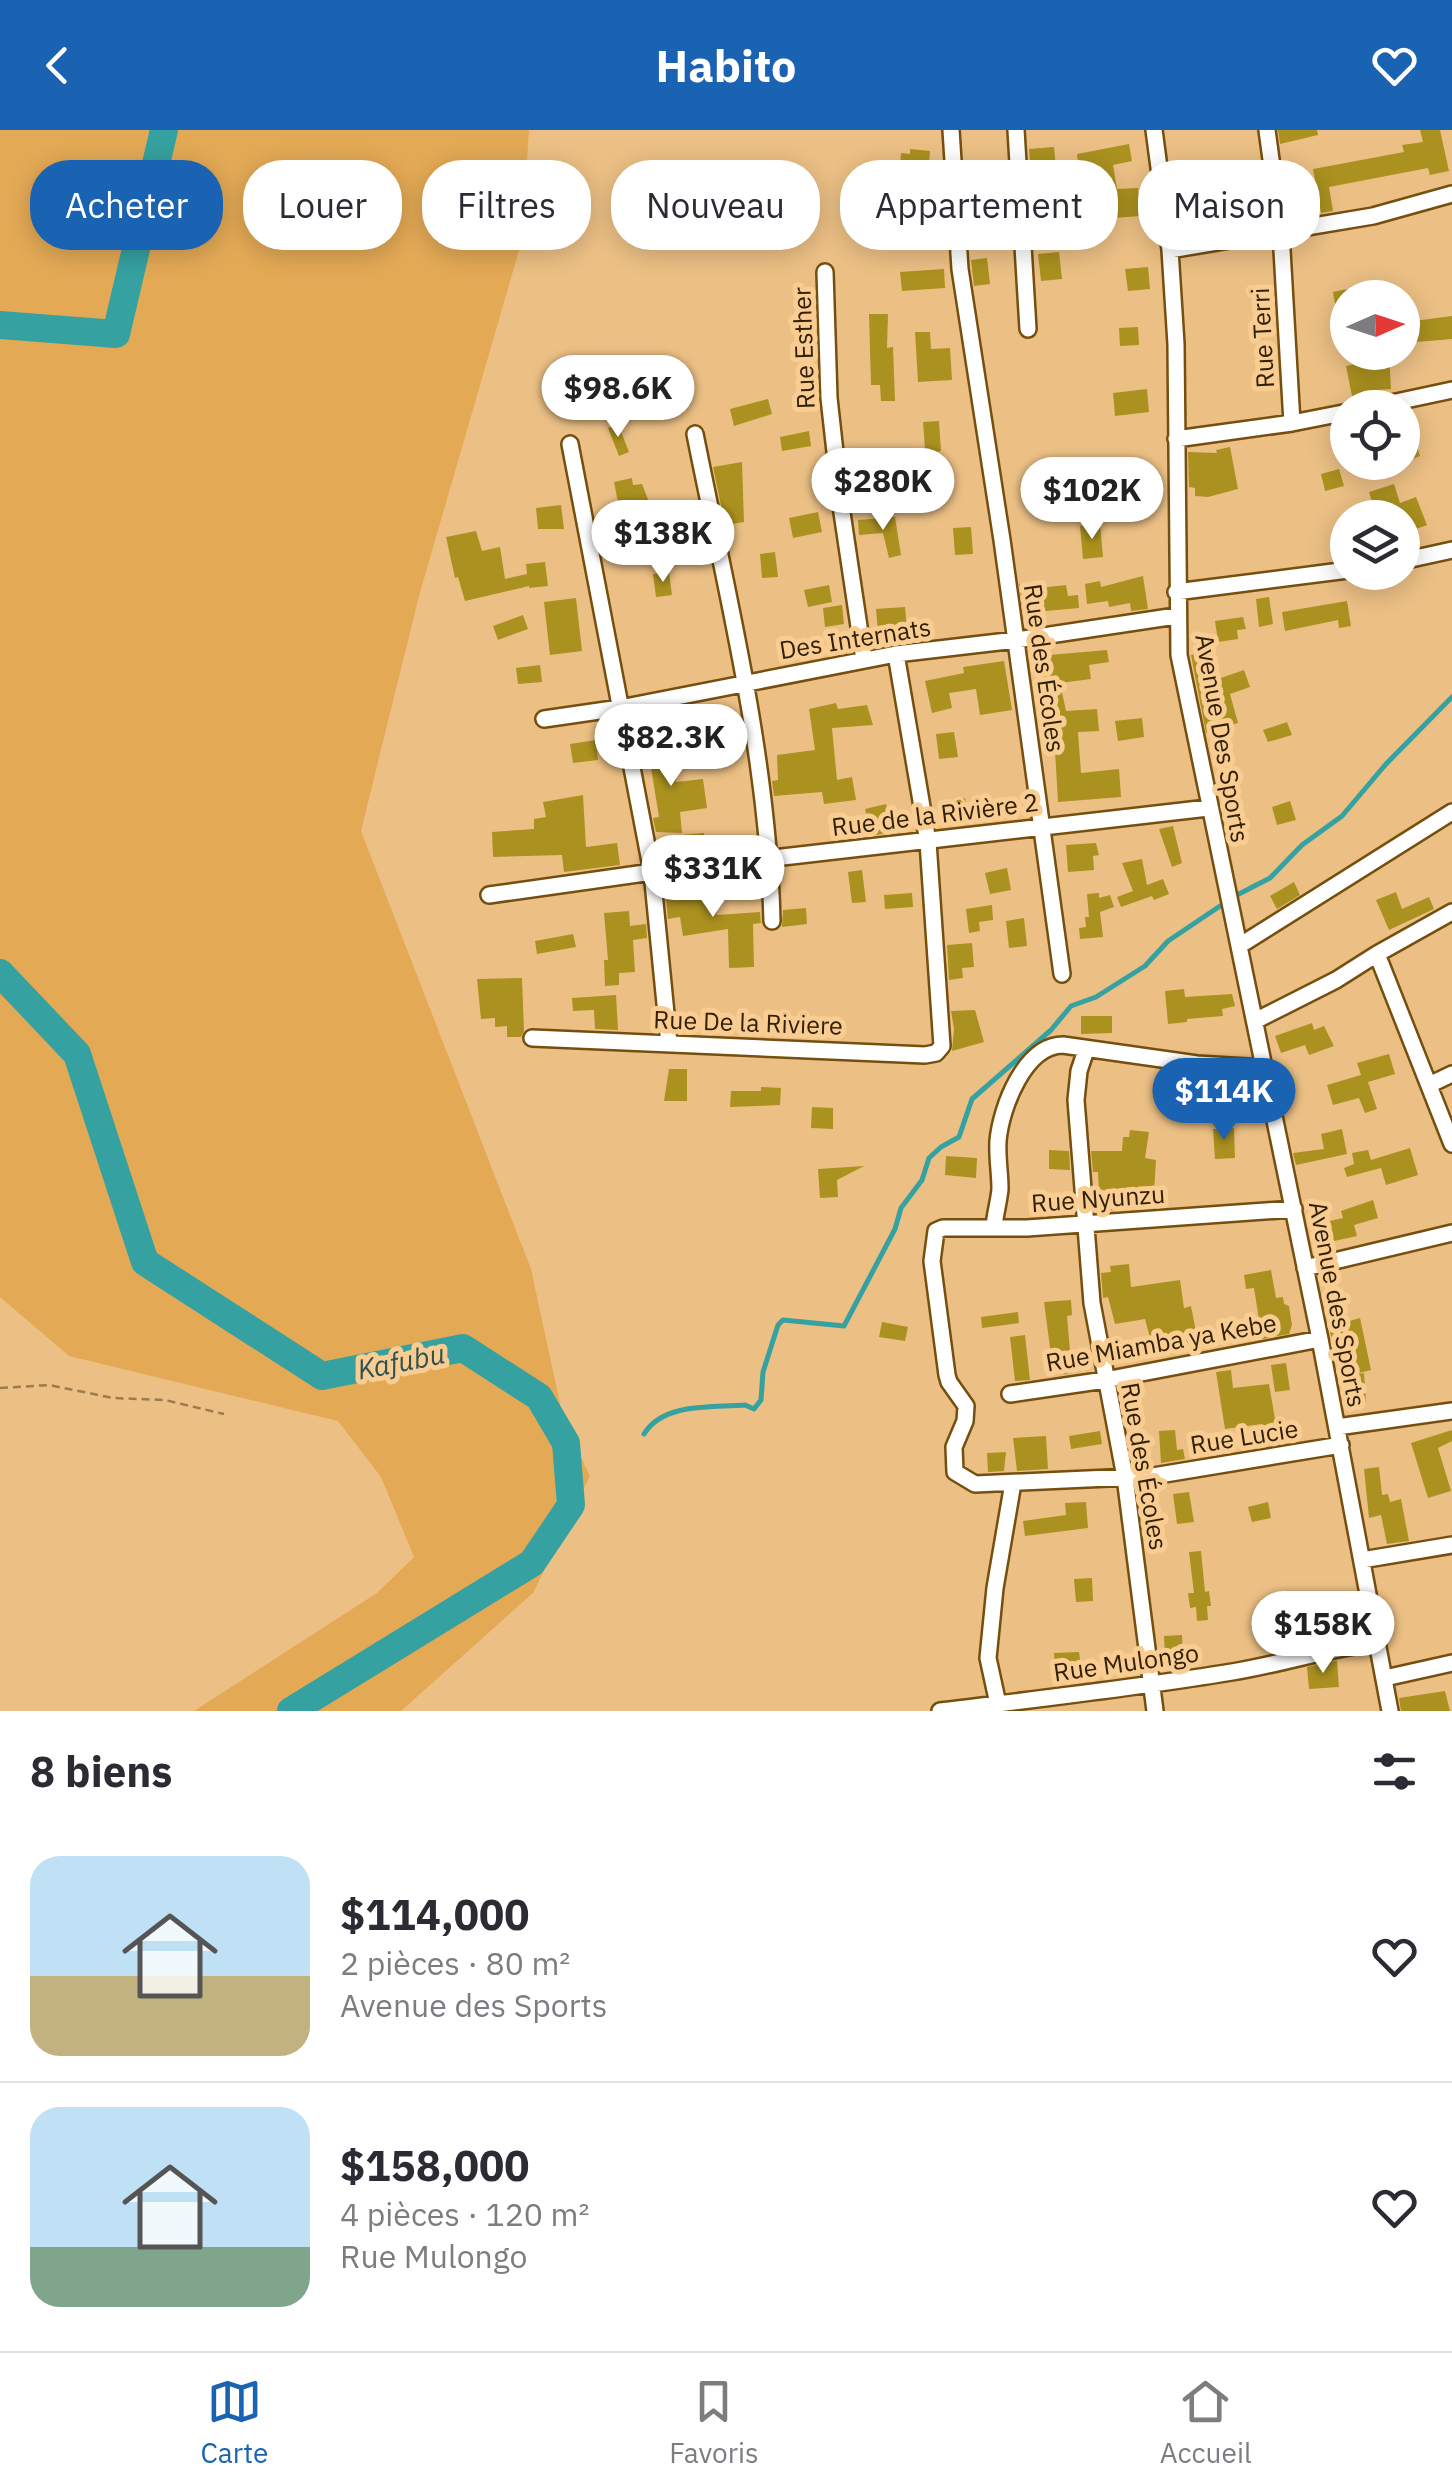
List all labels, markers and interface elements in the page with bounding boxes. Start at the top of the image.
text: Habito [656,36,796,94]
icon: back [30,38,85,93]
icon: heart [1367,38,1422,93]
chip: Acheter [30,160,223,250]
chip: Louer [243,160,402,250]
chip: Filtres [422,160,591,250]
chip: Nouveau [611,160,820,250]
chip: Appartement [840,160,1118,250]
chip: Maison [1138,160,1320,250]
north arrow [1330,280,1420,370]
map controls [1330,280,1420,590]
street label: Rue Esther [784,286,822,410]
street label: Rue Terri [1243,287,1281,389]
pin: $98.6K [537,355,699,440]
text: $98.6K [563,366,673,408]
button: locate [1330,390,1420,480]
pin: $280K [813,448,953,533]
pin: $102K [1022,457,1162,542]
text: $280K [833,459,933,501]
text: $102K [1042,468,1142,510]
pin: $138K [593,500,733,585]
button: layers [1330,500,1420,590]
text: $138K [613,511,713,553]
street label: Rue des Écoles [1017,582,1073,754]
street label: Des Internats [777,610,933,666]
street label: Avenue Des Sports [1188,631,1258,845]
pin: $82.3K [590,704,752,789]
text: $82.3K [616,715,726,757]
street label: Rue de la Rivière 2 [830,785,1040,843]
pin: $331K [643,835,783,920]
text: $331K [663,846,763,888]
street label: Rue De la Riviere [653,1002,843,1042]
pin: $114K [1154,1058,1294,1143]
text: $114K [1174,1069,1274,1111]
street label: Rue Nyunzu [1030,1177,1166,1219]
street label: Avenue des Sports [1302,1198,1374,1410]
street label: Rue Miamba ya Kebe [1043,1305,1279,1379]
water label: Kafubu [354,1334,448,1388]
street label: Rue des Écoles [1114,1380,1176,1552]
street label: Rue Lucie [1188,1411,1300,1461]
pin: $158K [1253,1591,1393,1676]
text: $158K [1273,1602,1373,1644]
street label: Rue Mulongo [1051,1635,1201,1689]
text: 8 biens [30,1744,172,1799]
icon: filters [1367,1744,1422,1799]
text: $114,000 [340,1887,529,1942]
icon: home [110,1896,230,2016]
icon: heart [1367,1929,1422,1984]
text: 2 pièces · 80 m² [340,1942,570,1984]
text: Avenue des Sports [340,1984,607,2026]
text: $158,000 [340,2138,529,2193]
icon: home [110,2147,230,2267]
icon: heart [1367,2180,1422,2235]
text: 4 pièces · 120 m² [340,2193,590,2235]
text: Rue Mulongo [340,2235,527,2277]
tab: Carte [200,2374,268,2471]
tab: Favoris [669,2374,759,2471]
tab: Accueil [1160,2374,1252,2471]

